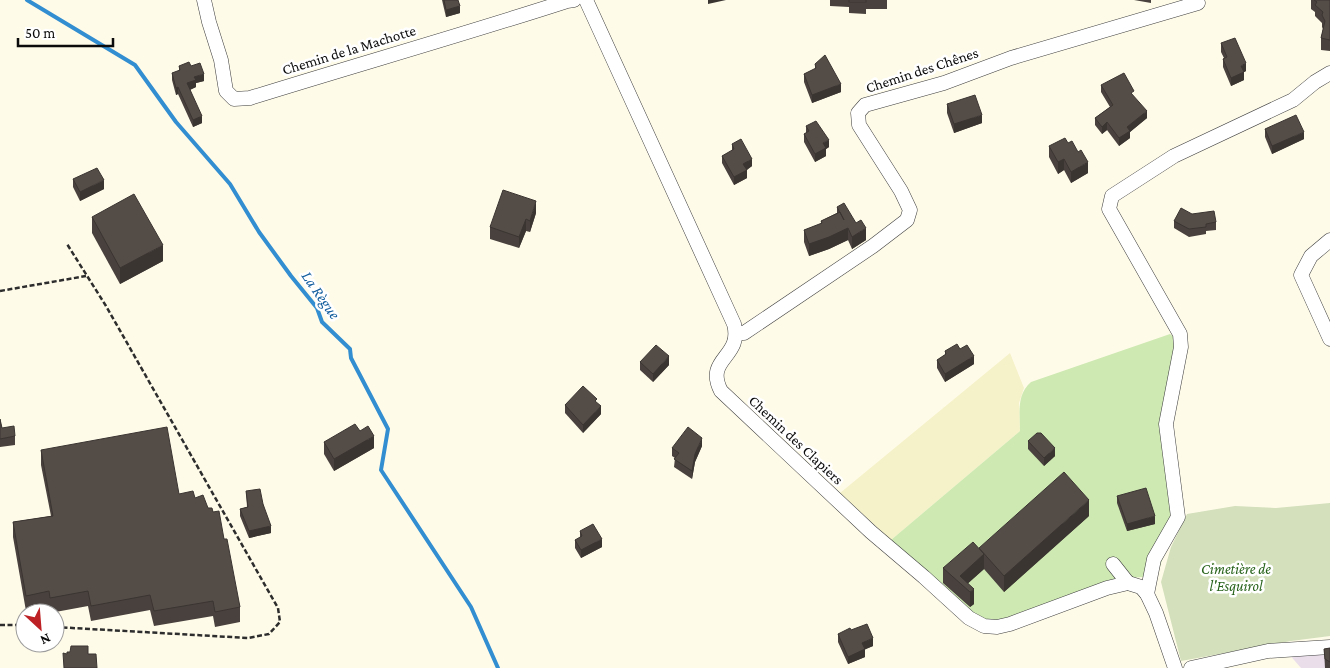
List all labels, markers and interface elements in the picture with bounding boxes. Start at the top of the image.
scale bar [18,15,112,47]
street label: Chemin de la Machotte [280,22,418,78]
text: 50 m [25,25,55,41]
street label: Chemin des Chênes [864,44,980,96]
water label: La Règue [298,268,344,323]
street label: Chemin des Clapiers [745,392,846,489]
park label: Cimetière de l'Esquirol [1201,561,1271,595]
north arrow [15,603,65,653]
text: N [37,630,53,649]

